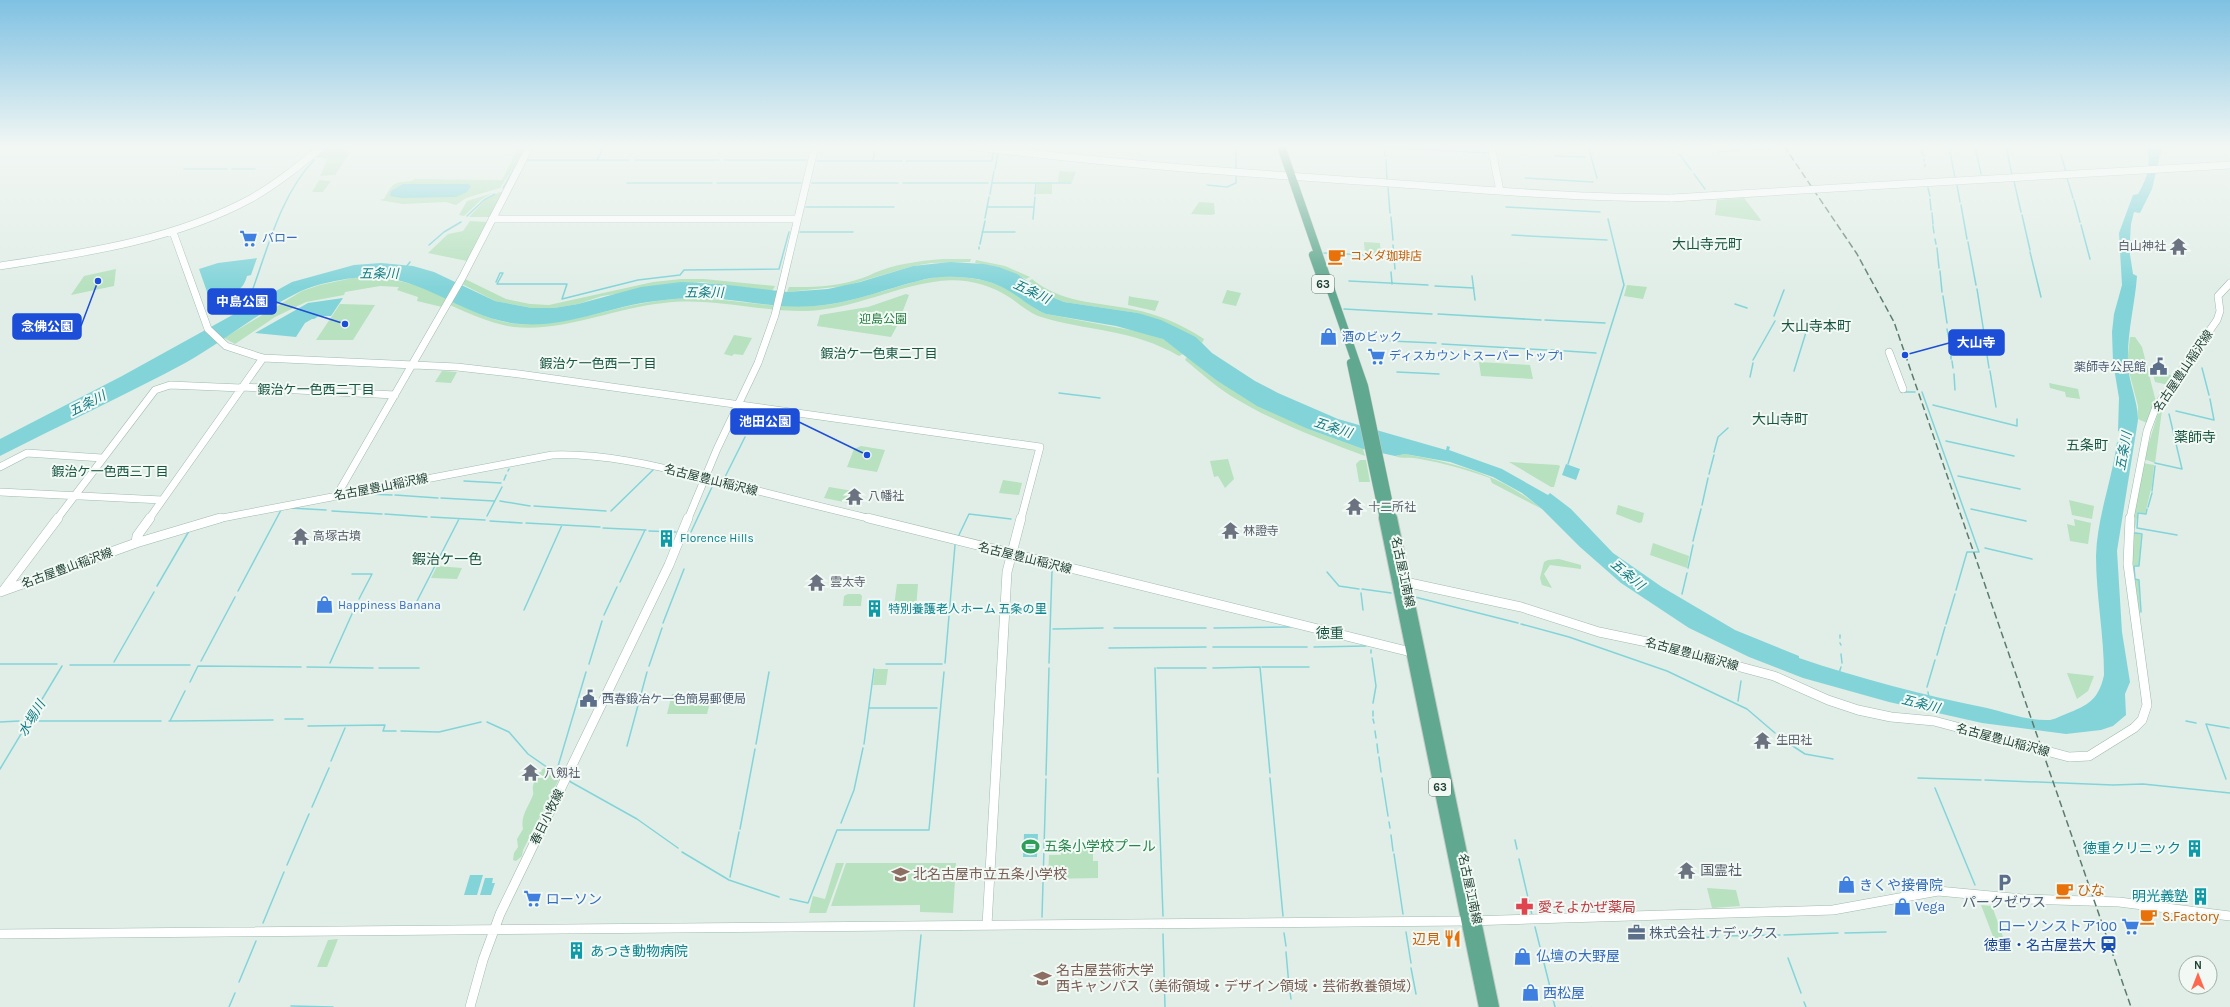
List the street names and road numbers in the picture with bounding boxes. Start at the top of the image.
road number: 63 [1312,275,1334,293]
street label: 名古屋豊山稲沢線 [2150,327,2216,415]
street label: 名古屋豊山稲沢線 [663,462,759,498]
street label: 名古屋豊山稲沢線 [333,471,429,503]
street label: 名古屋江南線 [1389,535,1417,609]
street label: 名古屋豊山稲沢線 [977,540,1073,576]
street label: 名古屋豊山稲沢線 [19,545,115,591]
street label: 名古屋豊山稲沢線 [1644,635,1740,673]
street label: 名古屋豊山稲沢線 [1955,721,2051,759]
road number: 63 [1429,778,1451,796]
street label: 春日小牧線 [528,787,566,847]
street label: 名古屋江南線 [1456,852,1484,926]

